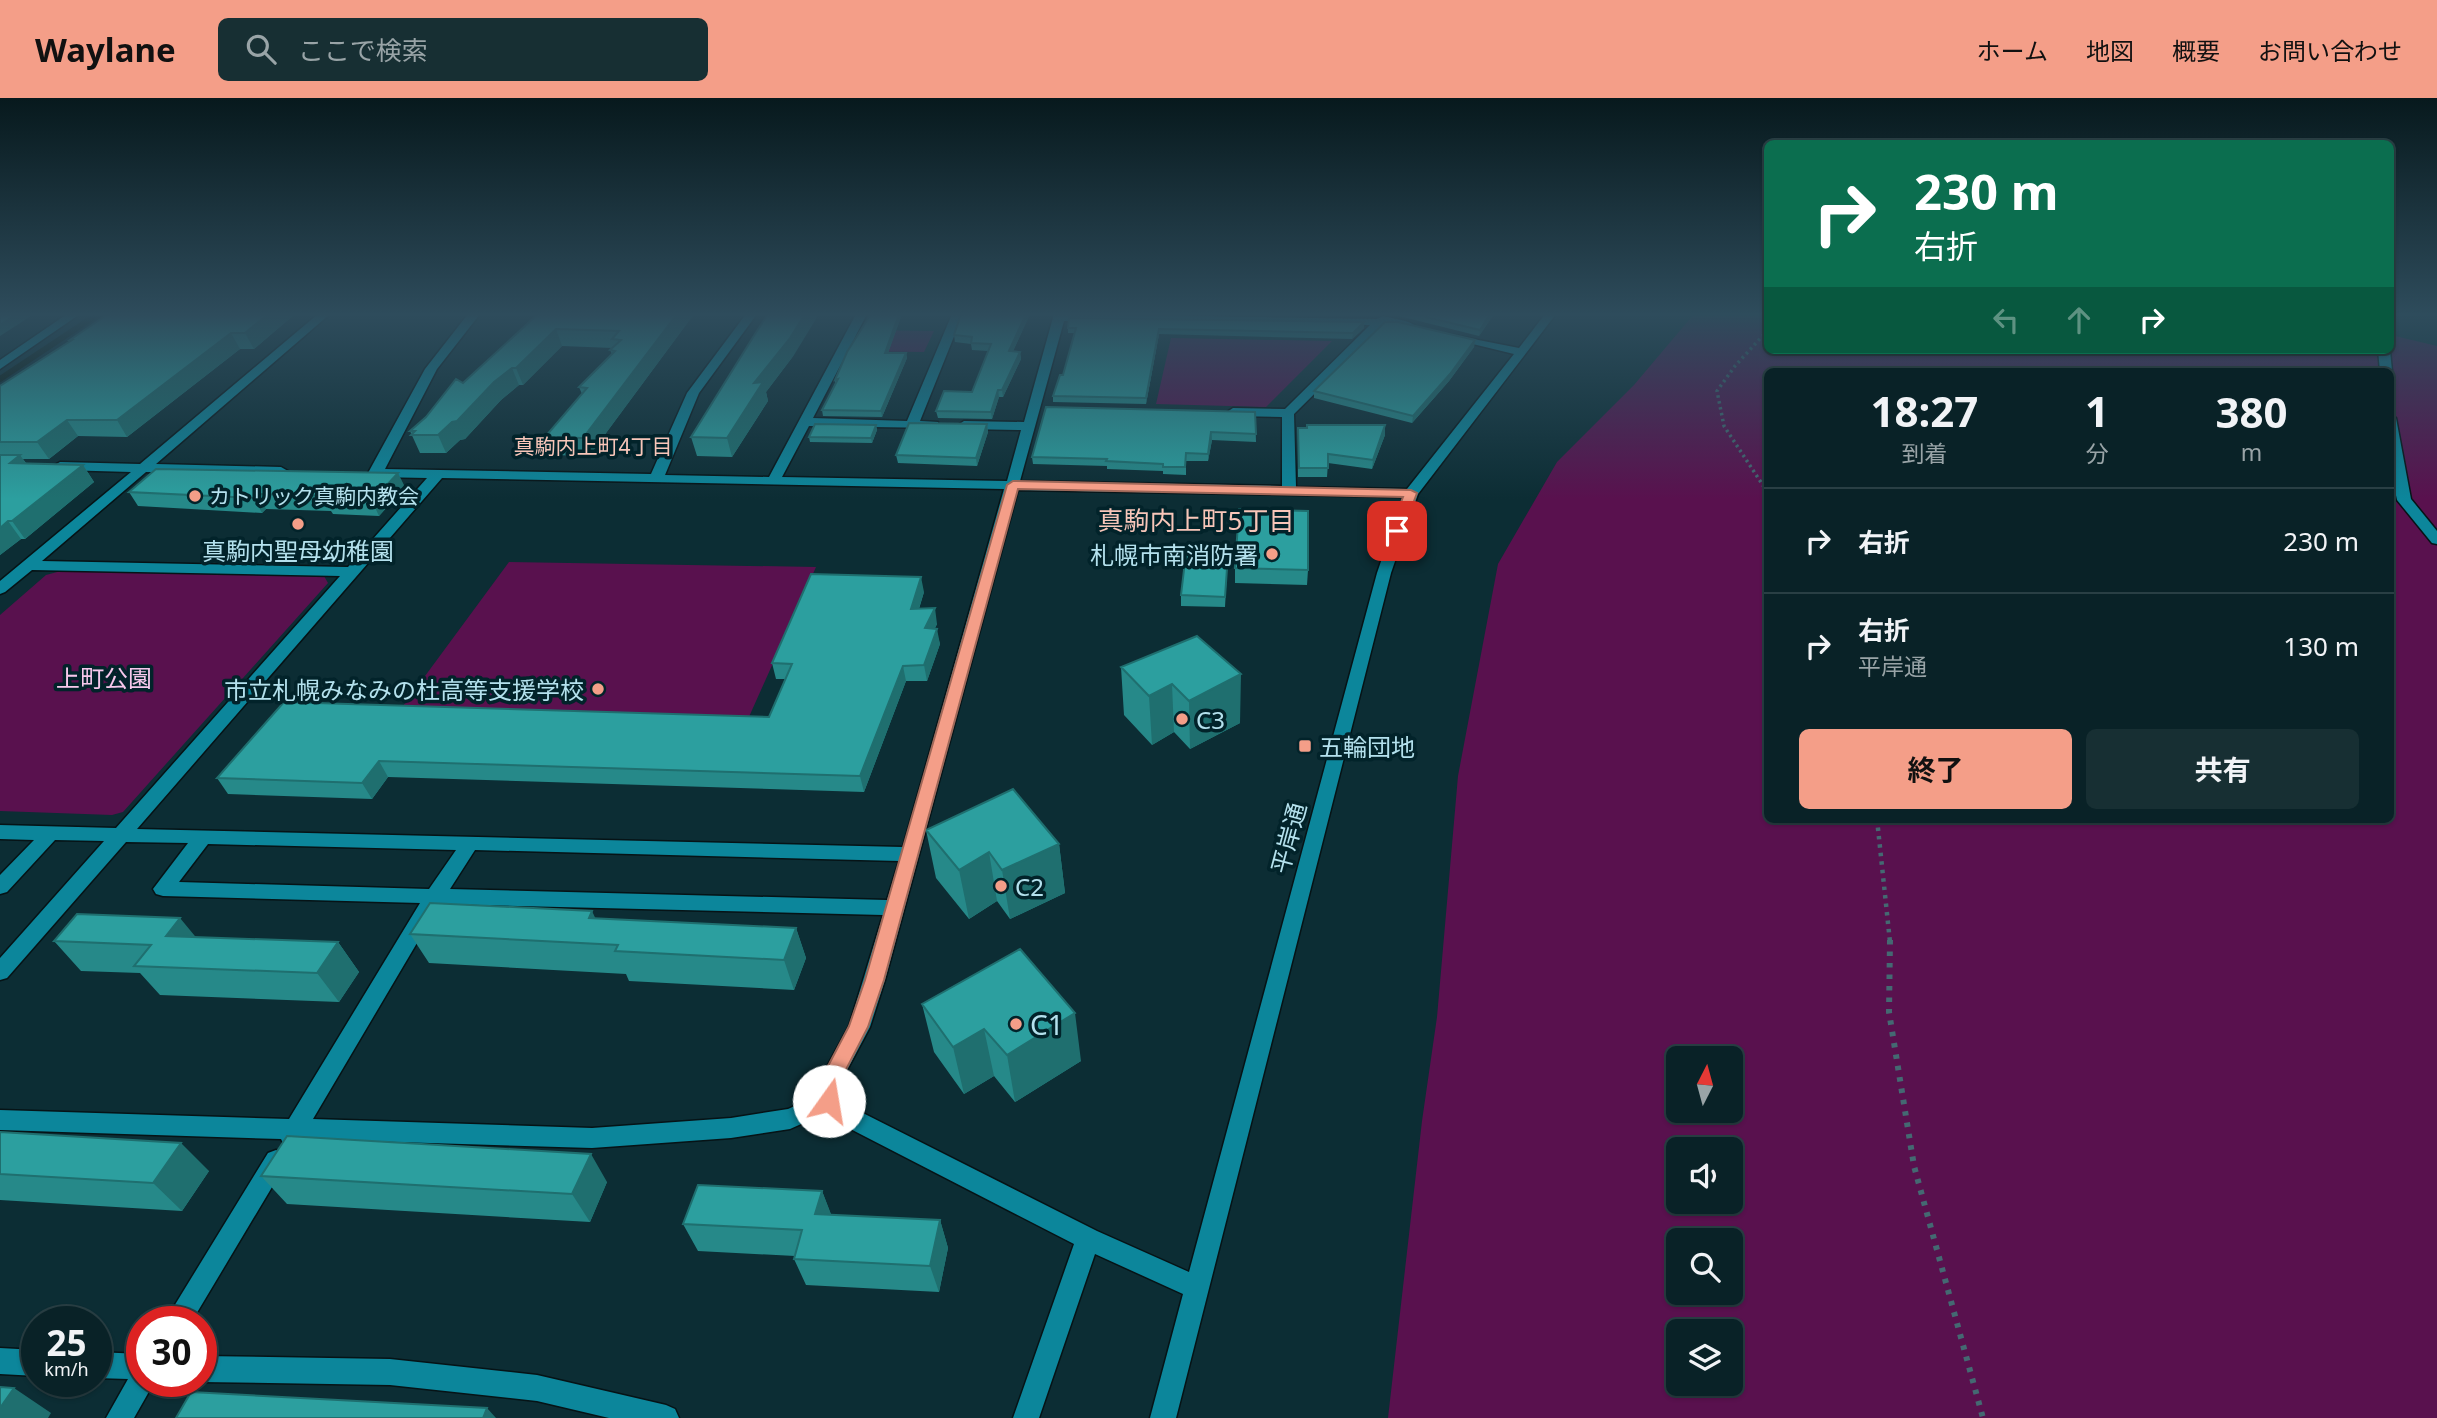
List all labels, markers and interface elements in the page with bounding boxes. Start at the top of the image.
search box [218,18,708,81]
text: Waylane [35,27,176,72]
icon: search [242,30,280,68]
text: ここで検索 [298,32,428,68]
text: ホーム [1977,34,2048,67]
text: 地図 [2086,34,2134,67]
text: 概要 [2172,34,2220,67]
text: お問い合わせ [2258,34,2402,67]
text: 230 m [1914,158,2059,224]
icon: right [1799,168,1890,259]
text: 右折 [1914,224,1978,267]
icon: left [1987,301,2025,339]
icon: ahead [2060,301,2098,339]
icon: right [2133,301,2171,339]
text: 18:27 [1870,382,1978,439]
text: 1 [2085,382,2109,439]
text: 380 [2215,383,2287,440]
district label: 真駒内上町4丁目 [513,432,673,460]
text: m [2241,436,2262,468]
text: 到着 [1901,437,1947,469]
text: 分 [2085,437,2108,469]
place label: カトリック真駒内教会 [209,482,419,510]
marker: カトリック真駒内教会 [187,488,203,504]
pin [1367,501,1427,561]
district label: 真駒内上町5丁目 [1098,502,1294,538]
icon: arrive [1378,512,1416,550]
marker: 真駒内聖母幼稚園 [290,516,306,532]
icon: right [1799,522,1837,560]
text: 230 m [2283,523,2359,559]
text: 右折 [1858,524,1910,560]
place label: 真駒内聖母幼稚園 [202,534,394,567]
place label: 札幌市南消防署 [1090,538,1258,571]
marker: 札幌市南消防署 [1264,546,1280,562]
text: 右折 [1858,612,1910,648]
icon: right [1799,627,1837,665]
text: 130 m [2283,628,2359,664]
text: 平岸通 [1858,650,1927,682]
park label: 上町公園 [56,661,152,694]
place label: 市立札幌みなみの杜高等支援学校 [224,673,584,706]
marker: 市立札幌みなみの杜高等支援学校 [590,681,606,697]
place label: C3 [1196,703,1225,736]
marker: C3 [1174,711,1190,727]
button: 終了 [1799,729,2072,809]
button: 共有 [2086,729,2359,809]
place label: 五輪団地 [1319,730,1415,763]
marker: 五輪団地 [1297,738,1313,754]
street label: 平岸通 [1263,799,1313,877]
place label: C2 [1015,870,1044,903]
marker: C2 [993,878,1009,894]
place label: C1 [1030,1005,1064,1043]
marker: C1 [1008,1016,1024,1032]
north arrow [1666,1046,1743,1124]
map controls [1666,1046,1743,1396]
position arrow [792,1064,866,1138]
button: sound [1666,1137,1743,1214]
button: search [1666,1228,1743,1305]
speed limit sign: 30 [126,1306,217,1397]
text: 25 [46,1319,87,1366]
button: layers [1666,1319,1743,1396]
text: km/h [44,1357,89,1381]

